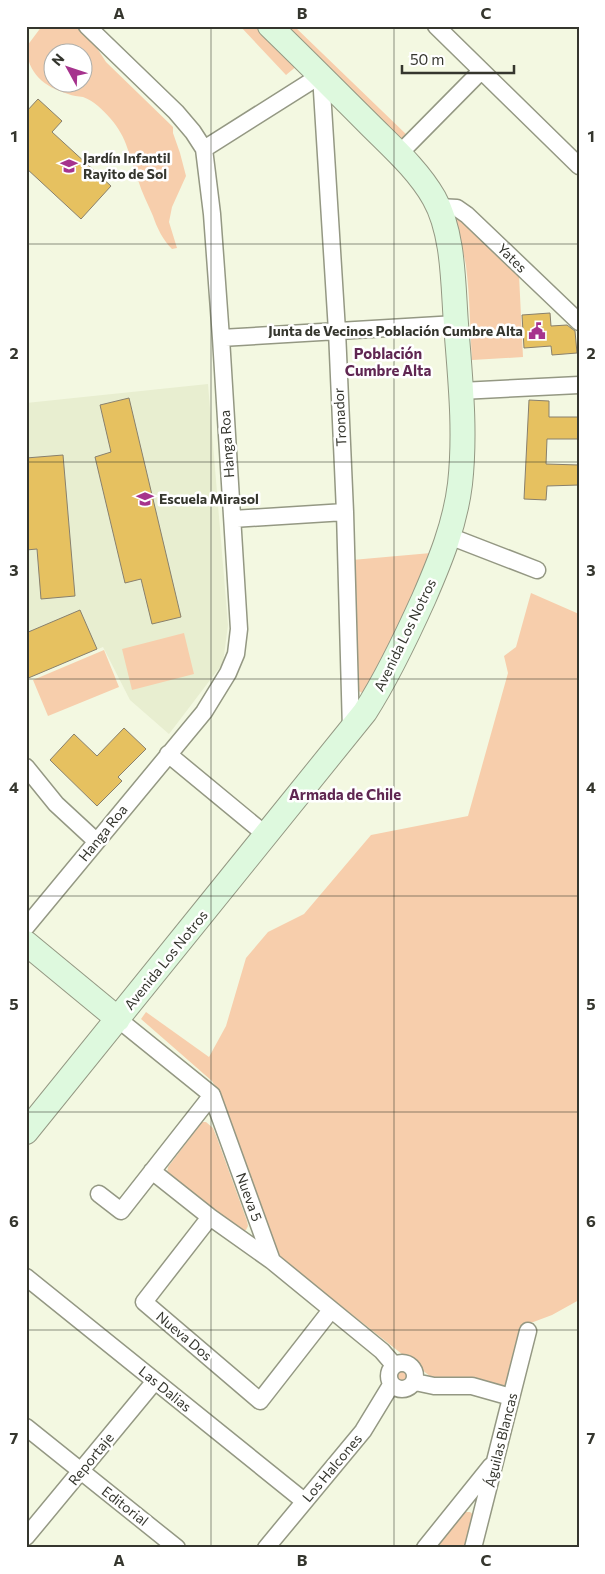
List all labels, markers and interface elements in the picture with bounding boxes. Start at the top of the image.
text: A [113,3,125,22]
text: B [297,3,308,22]
text: C [481,3,492,22]
north arrow [42,42,92,92]
scale bar [402,42,515,74]
text: N [48,50,68,69]
text: 50 m [410,50,444,68]
text: 1 [10,126,18,145]
text: 1 [587,126,595,145]
place label: Jardín Infantil Rayito de Sol [83,149,171,182]
school or university icon: Jardín Infantil Rayito de Sol [59,156,79,176]
street label: Yates [494,240,531,276]
public building icon: Junta de Vecinos Población Cumbre Alta [527,321,547,341]
place label: Junta de Vecinos Población Cumbre Alta [268,322,523,339]
text: 2 [9,343,19,362]
text: 2 [586,343,596,362]
district label: Población Cumbre Alta [345,344,431,379]
street label: Tronador [329,387,350,447]
street label: Hanga Roa [216,410,237,479]
school or university icon: Escuela Mirasol [135,489,155,509]
place label: Escuela Mirasol [159,490,259,507]
text: 3 [9,560,19,579]
text: 3 [586,560,596,579]
street label: Avenida Los Notros [370,576,439,694]
text: 4 [9,777,19,796]
text: 4 [586,777,596,796]
district label: Armada de Chile [289,785,401,803]
street label: Hanga Roa [75,801,131,864]
street label: Avenida Los Notros [120,907,211,1013]
text: 5 [9,994,19,1013]
text: 5 [586,994,596,1013]
street label: Nueva 5 [233,1170,266,1224]
text: 6 [9,1211,19,1230]
text: 6 [586,1211,596,1230]
street label: Nueva Dos [153,1307,216,1364]
street label: Las Dalias [136,1362,195,1415]
street label: Águilas Blancas [481,1391,520,1489]
text: 7 [10,1428,19,1447]
text: 7 [587,1428,596,1447]
street label: Reportaje [64,1429,117,1488]
street label: Los Halcones [298,1430,365,1505]
street label: Editorial [99,1482,152,1529]
text: A [113,1550,125,1569]
text: B [297,1550,308,1569]
text: C [481,1550,492,1569]

